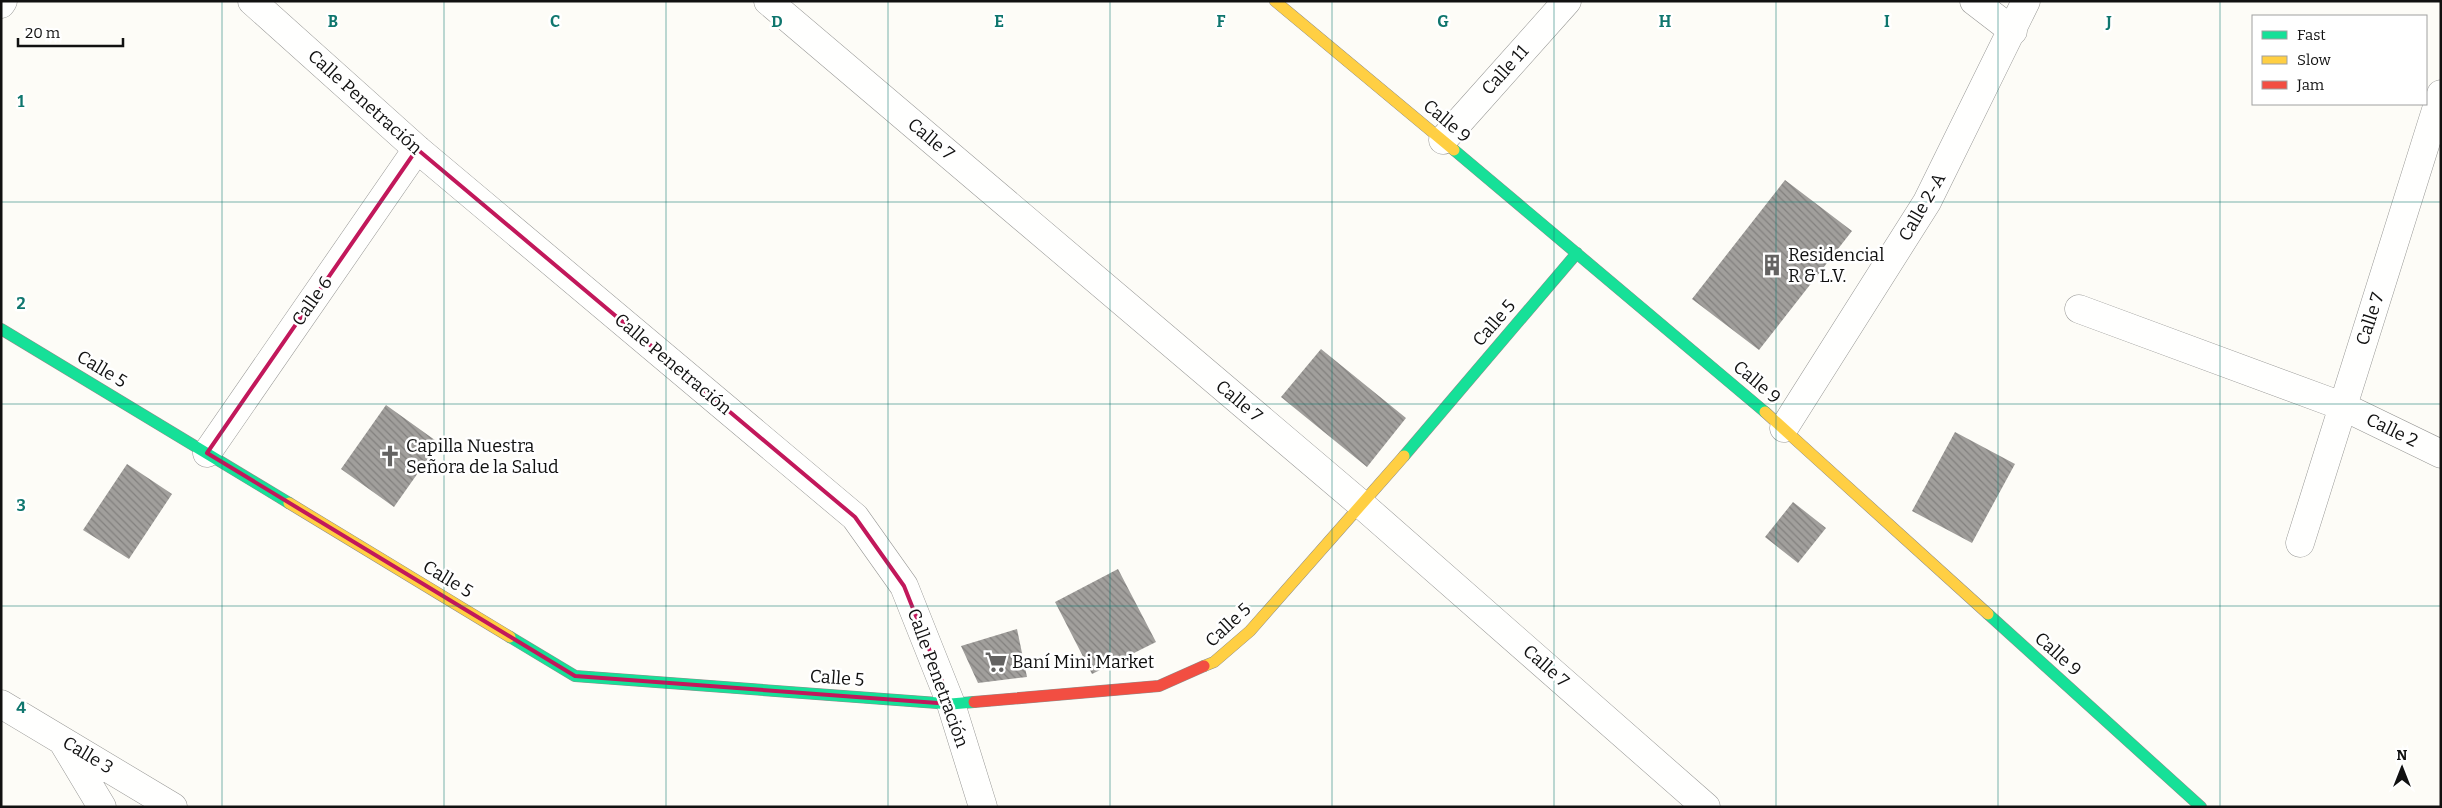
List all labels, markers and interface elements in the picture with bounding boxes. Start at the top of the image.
text: B [328,12,338,31]
text: C [550,12,560,31]
text: D [771,12,783,31]
text: E [994,12,1004,31]
text: F [1217,12,1226,31]
text: G [1437,12,1449,31]
text: H [1659,12,1672,31]
text: I [1884,12,1890,31]
text: J [2105,12,2112,31]
scale bar [18,15,122,47]
legend [2252,15,2427,105]
text: 20 m [25,24,61,42]
text: Fast [2297,26,2326,44]
street label: Calle 11 [1477,40,1534,99]
street label: Calle Penetración [303,45,427,160]
text: Slow [2297,51,2332,69]
text: Jam [2296,76,2325,94]
text: 1 [18,92,25,111]
street label: Calle 9 [1419,95,1475,147]
street label: Calle 7 [903,113,959,165]
street label: Calle 2-A [1894,169,1950,245]
place label: Residencial R & L.V. [1788,244,1884,287]
building icon: Residencial R & L.V. [1759,252,1785,278]
street label: Calle 6 [287,272,337,330]
street label: Calle 7 [2351,290,2389,348]
text: 2 [16,294,26,313]
street label: Calle 5 [1468,295,1520,351]
street label: Calle Penetración [610,309,737,420]
street label: Calle 5 [73,346,131,392]
street label: Calle 9 [1729,356,1785,408]
street label: Calle 7 [1211,375,1267,427]
street label: Calle 2 [2363,408,2421,452]
place label: Capilla Nuestra Señora de la Salud [406,435,559,478]
church icon: Capilla Nuestra Señora de la Salud [377,443,403,469]
text: 3 [16,496,26,515]
street label: Calle 5 [419,556,477,602]
street label: Calle 5 [1201,598,1255,652]
street label: Calle Penetración [903,606,974,751]
street label: Calle 9 [2030,627,2086,681]
street label: Calle 7 [1518,640,1574,692]
supermarket icon: Baní Mini Market [983,649,1009,675]
place label: Baní Mini Market [1012,651,1155,673]
street label: Calle 5 [809,665,865,691]
text: 4 [16,698,26,717]
street label: Calle 3 [59,731,117,779]
north arrow [2377,743,2427,793]
text: N [2397,747,2408,764]

